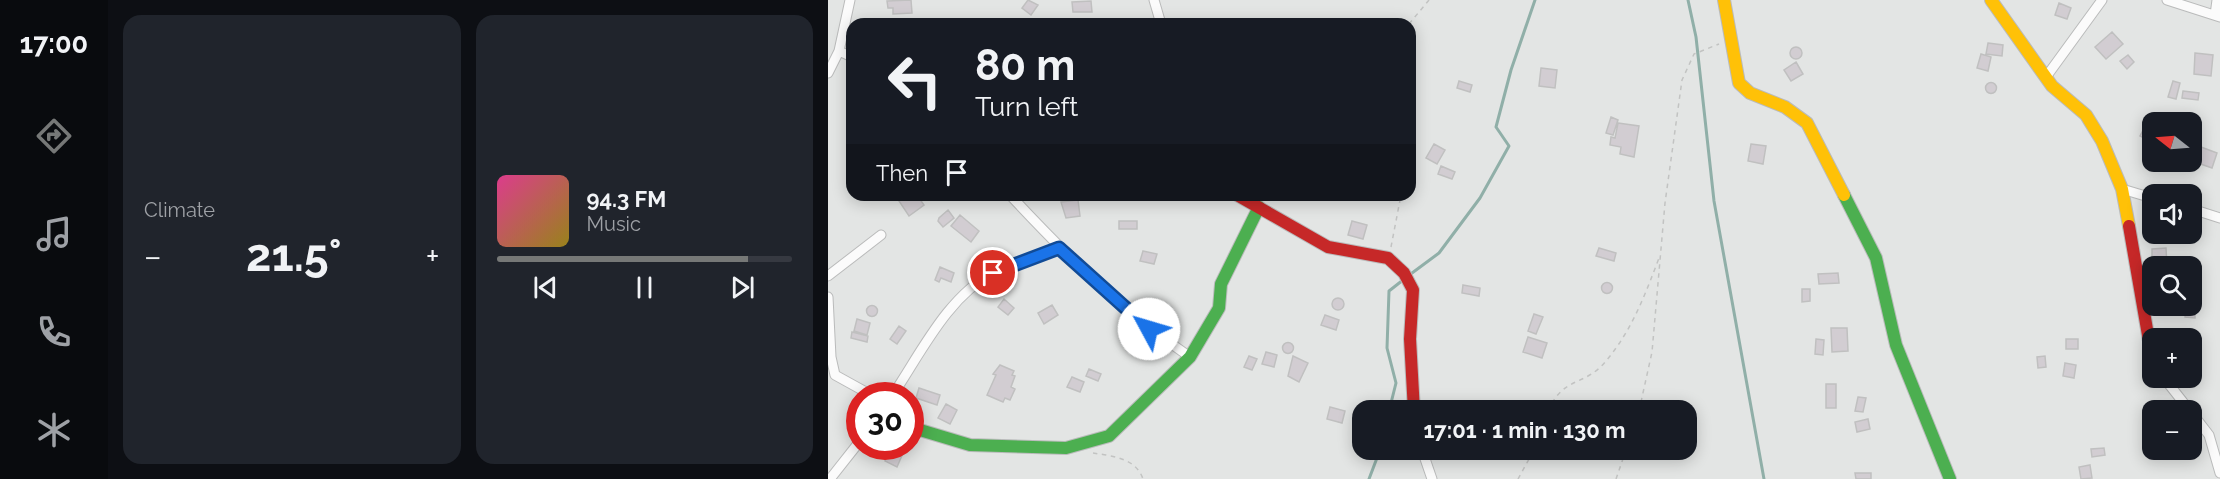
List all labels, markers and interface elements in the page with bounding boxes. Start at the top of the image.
text: 17:00 [20,28,88,59]
text: 80 m [975,41,1075,90]
icon: left [876,42,954,120]
text: Turn left [975,91,1078,122]
north arrow [2142,112,2202,172]
map controls [2142,112,2202,460]
icon: directions [33,115,75,157]
icon: arrive [940,156,973,189]
text: Then [876,160,928,186]
button: sound [2142,184,2202,244]
text: 94.3 FM [587,186,666,212]
text: Climate [144,198,215,222]
text: Music [587,212,641,236]
icon: music [33,213,75,255]
text: 21.5° [246,229,342,282]
text: − [144,237,162,276]
text: + [426,237,440,276]
pin [967,247,1018,298]
icon: arrive [976,256,1009,289]
button: search [2142,256,2202,316]
icon: previous [529,271,562,304]
icon: pause [628,271,661,304]
icon: next [726,271,759,304]
position arrow [1117,297,1181,361]
icon: phone [33,311,75,353]
button: + [2142,328,2202,388]
speed limit sign: 30 [846,382,924,460]
button: − [2142,400,2202,460]
icon: climate [33,409,75,451]
text: 17:01 · 1 min · 130 m [1424,417,1625,443]

